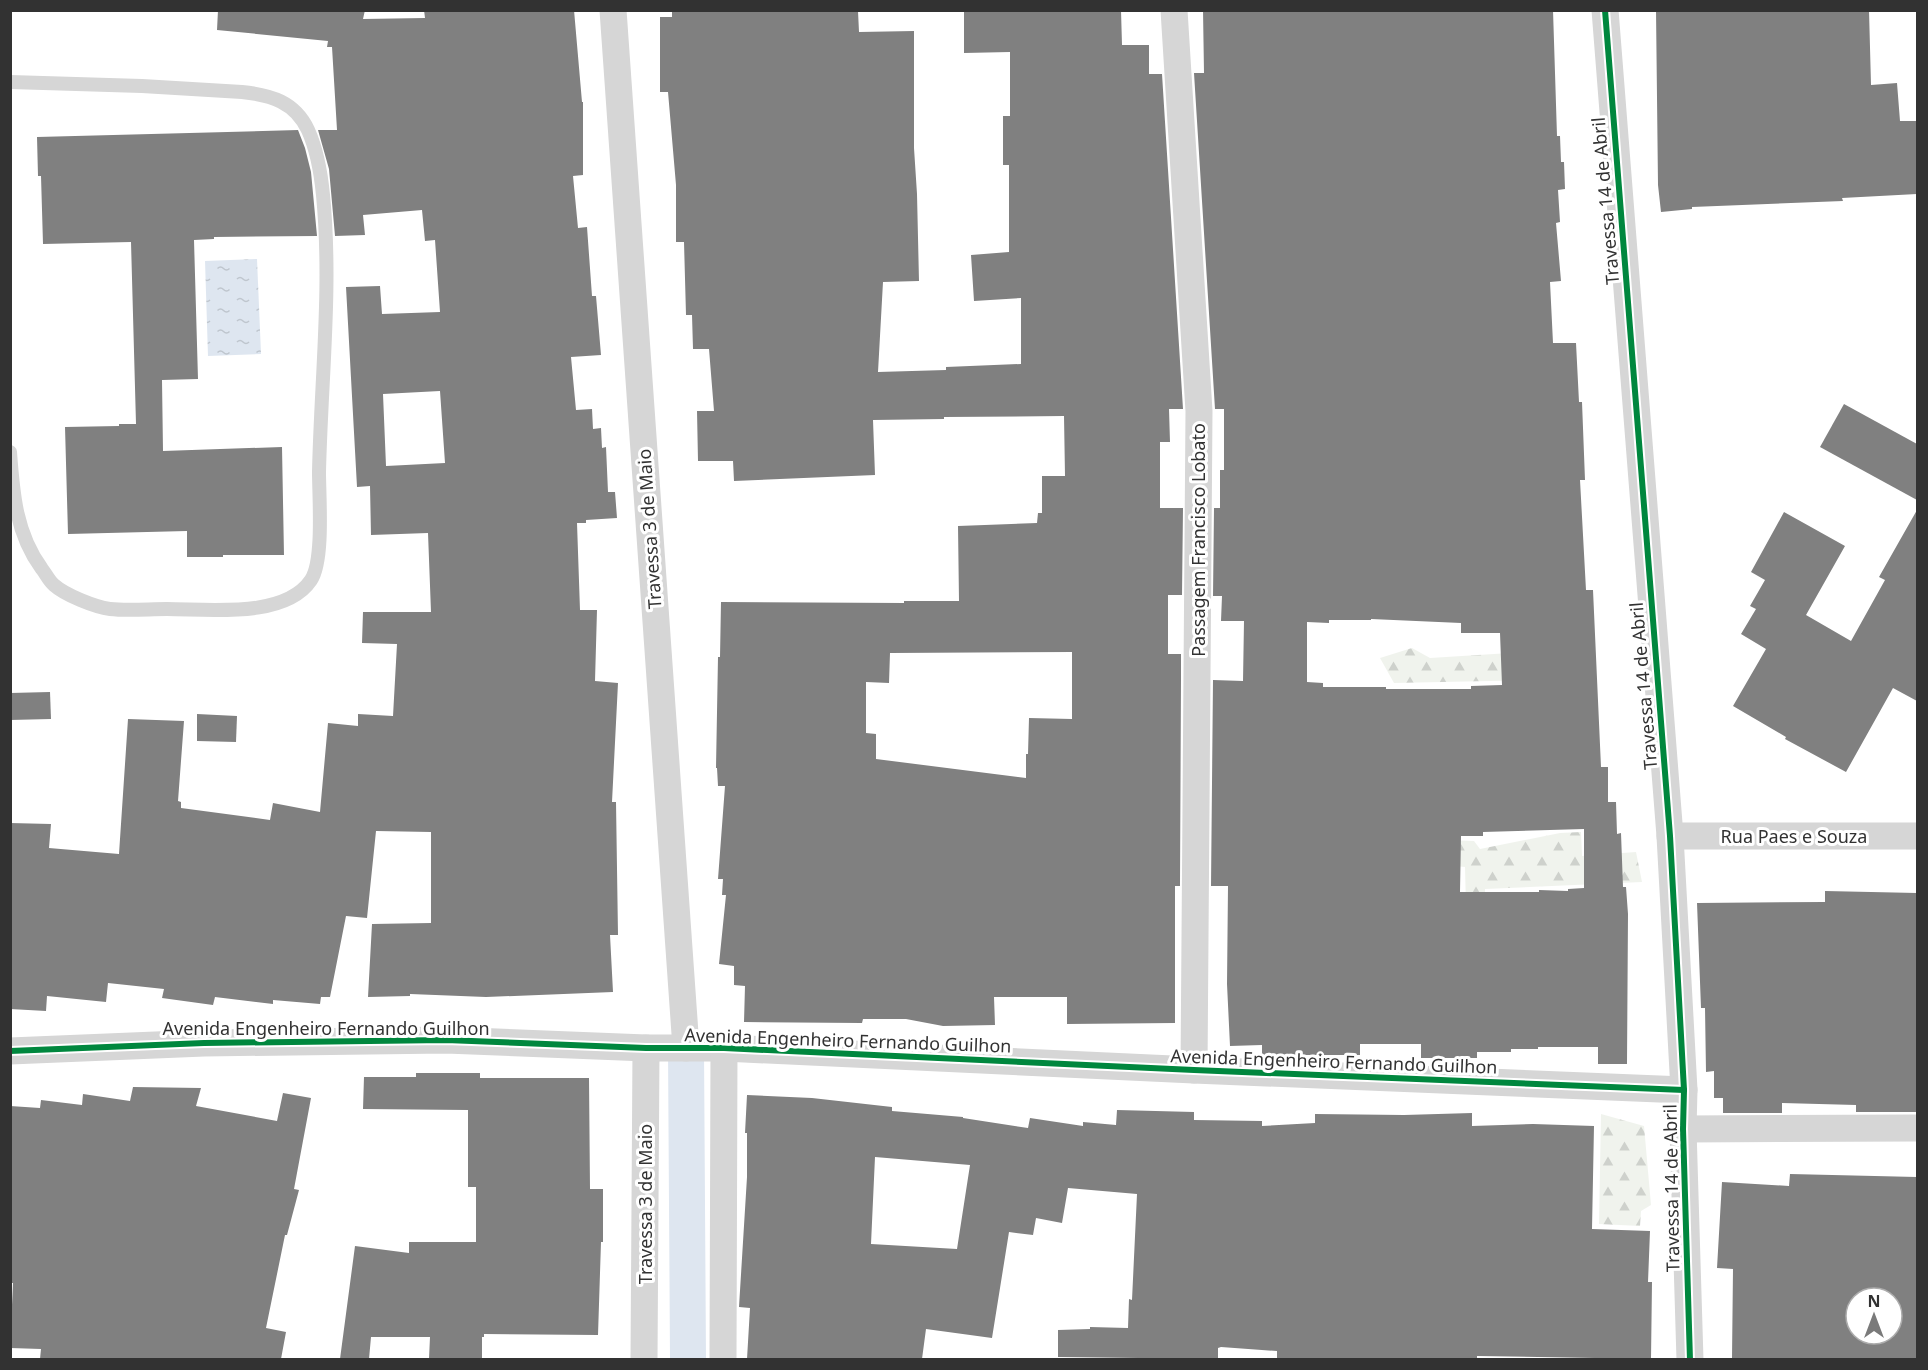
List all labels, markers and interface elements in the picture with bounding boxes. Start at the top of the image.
street label: Travessa 14 de Abril [1586,116,1624,286]
street label: Passagem Francisco Lobato [1186,423,1210,657]
street label: Travessa 3 de Maio [631,448,667,610]
street label: Travessa 14 de Abril [1624,601,1662,771]
street label: Rua Paes e Souza [1721,824,1867,848]
street label: Avenida Engenheiro Fernando Guilhon [162,1016,490,1040]
street label: Avenida Engenheiro Fernando Guilhon [684,1022,1012,1058]
street label: Avenida Engenheiro Fernando Guilhon [1170,1043,1498,1079]
street label: Travessa 14 de Abril [1658,1104,1684,1272]
street label: Travessa 3 de Maio [633,1124,657,1284]
north arrow [1844,1286,1904,1346]
text: N [1867,1290,1881,1312]

